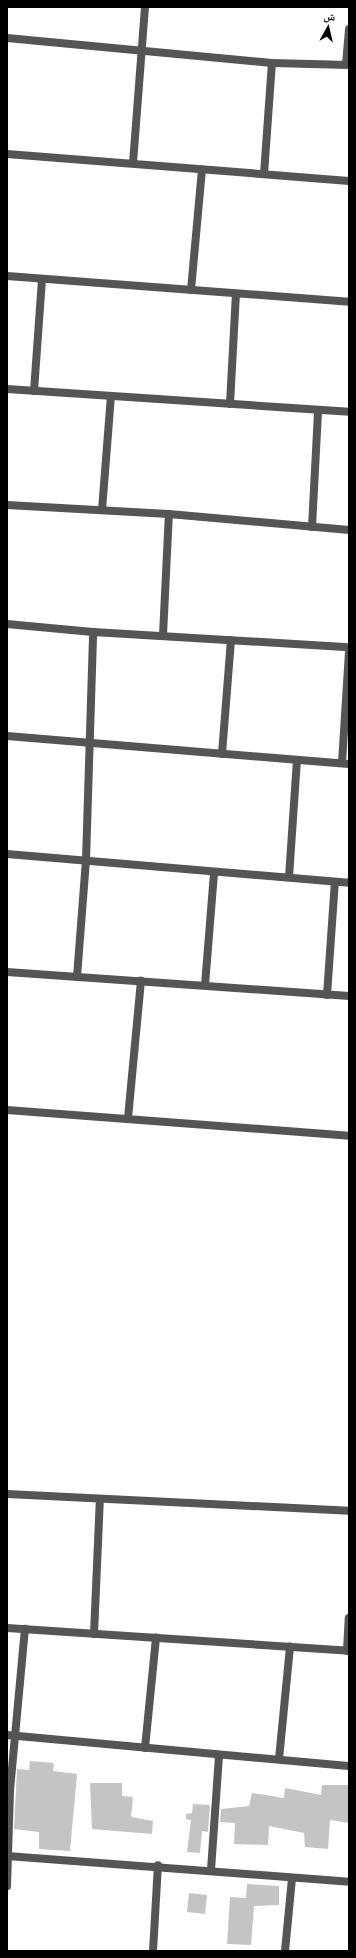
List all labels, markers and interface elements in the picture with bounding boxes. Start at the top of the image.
text: ش [323,7,337,25]
north arrow [308,8,348,48]

